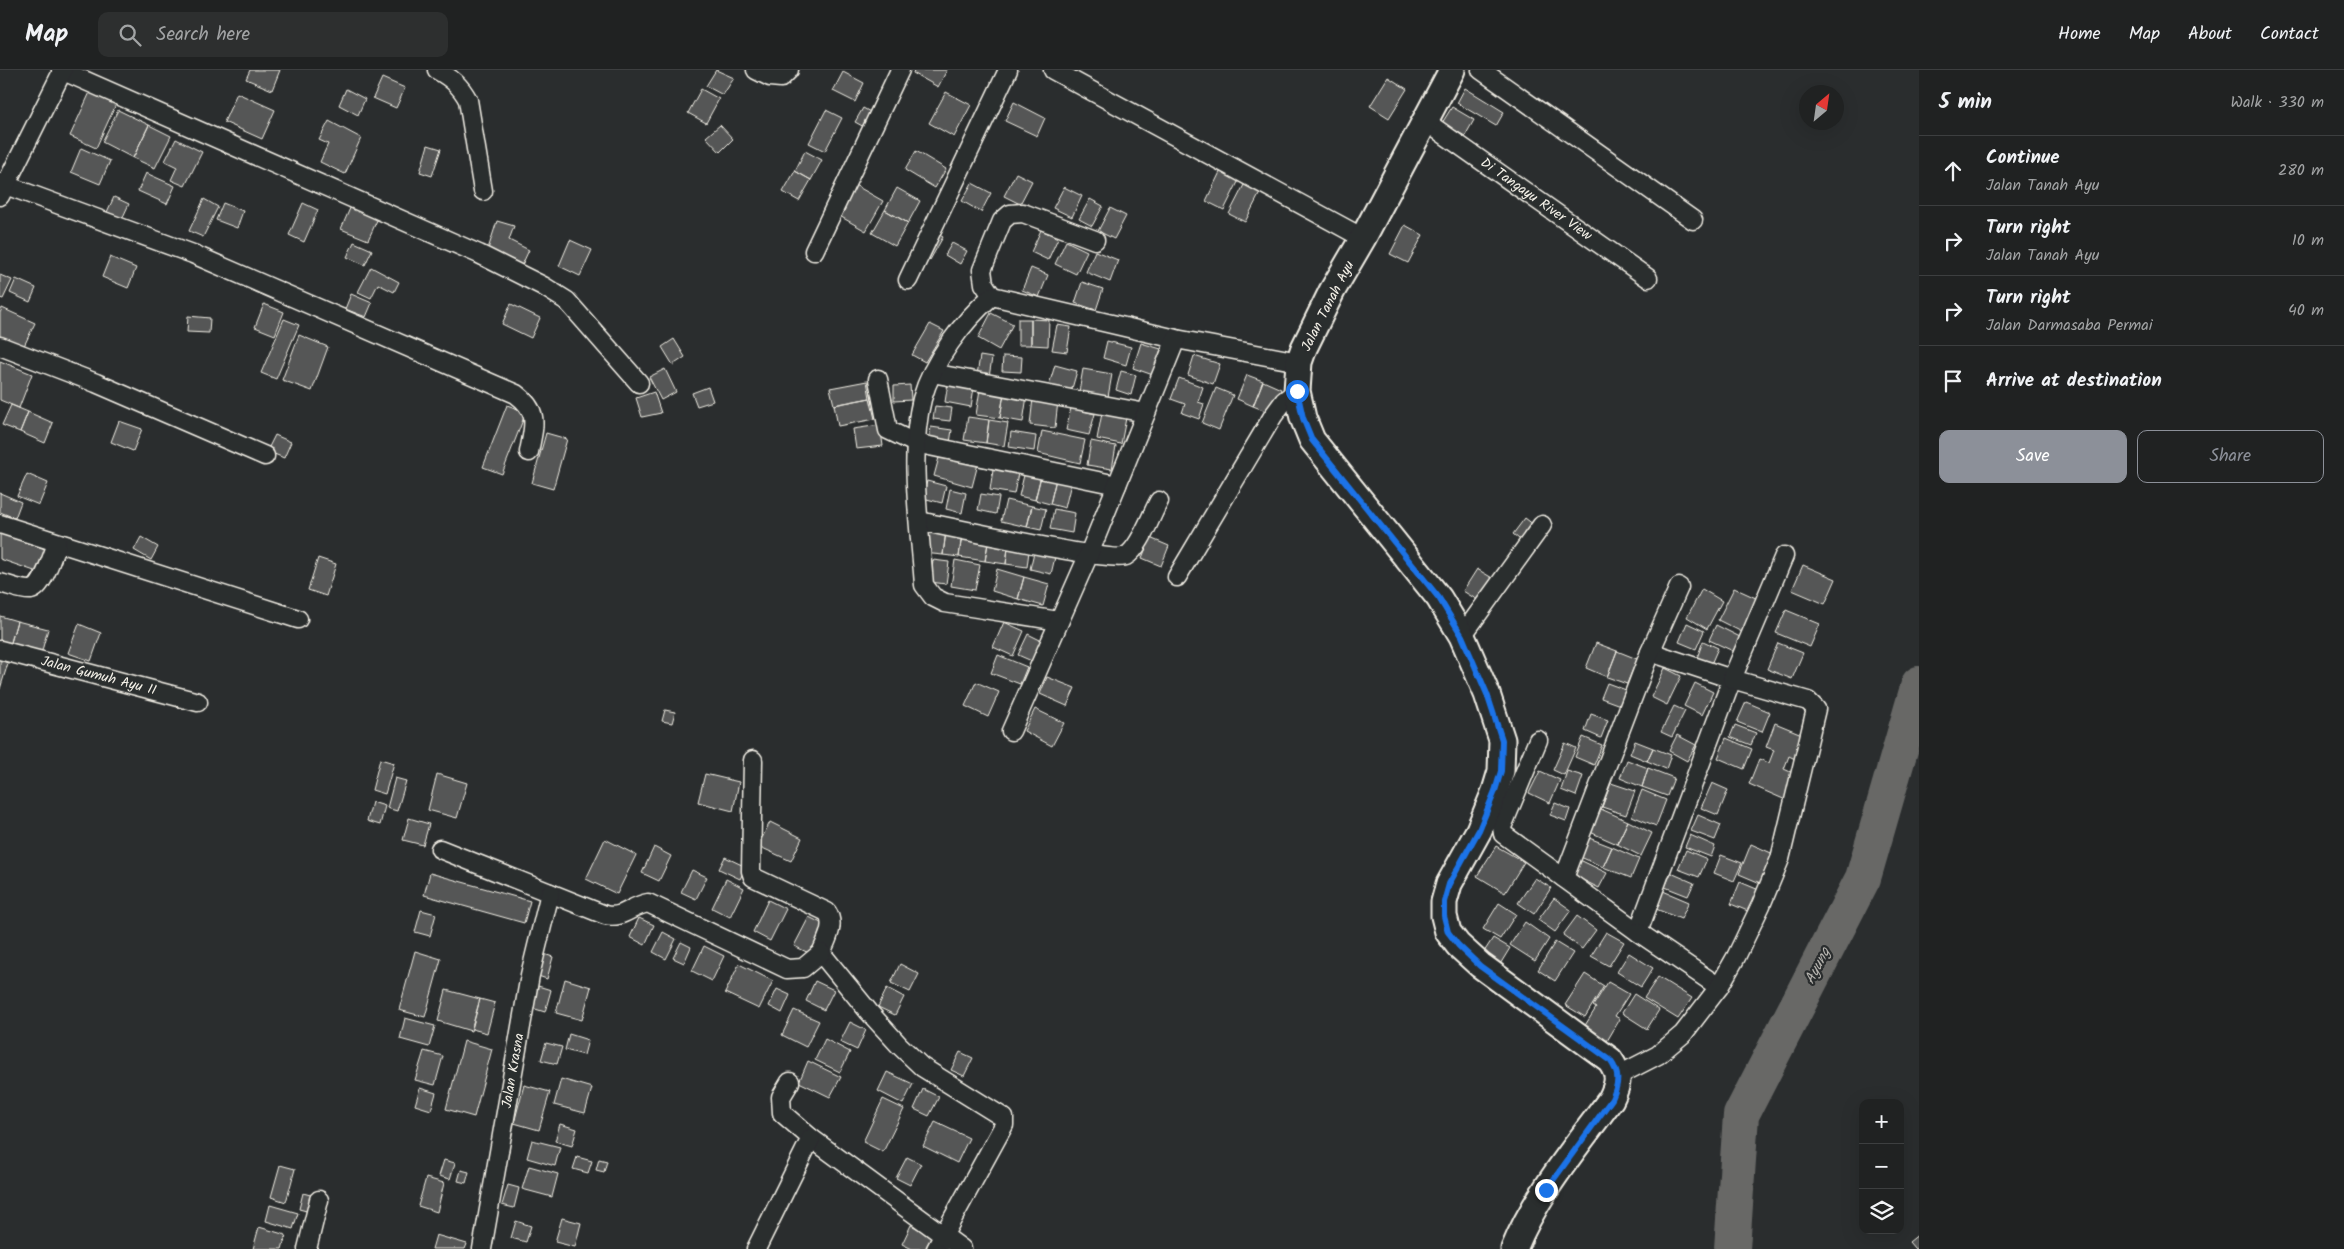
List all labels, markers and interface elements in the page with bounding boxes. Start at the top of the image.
search box [98,12,448,57]
text: Map [25,15,68,54]
text: Search here [156,20,250,50]
text: Home [2058,20,2101,49]
text: Map [2129,20,2160,49]
text: About [2188,20,2232,49]
text: Contact [2260,20,2319,49]
icon: search [116,21,144,49]
north arrow [1799,85,1844,130]
text: 5 min [1939,86,1992,119]
text: Walk · 330 m [2231,90,2324,115]
text: Continue [1986,143,2059,173]
street label: Di Tangayu River View [1476,152,1597,247]
icon: ahead [1939,157,1967,185]
text: 280 m [2278,158,2324,183]
text: Jalan Tanah Ayu [1986,173,2099,198]
text: Turn right [1986,213,2071,243]
icon: right [1939,227,1967,255]
text: 10 m [2292,228,2324,253]
text: Jalan Tanah Ayu [1986,243,2099,268]
street label: Jalan Tanah Ayu [1296,257,1360,355]
text: Turn right [1986,283,2071,313]
icon: right [1939,297,1967,325]
text: 40 m [2288,298,2324,323]
text: Jalan Darmasaba Permai [1986,313,2153,338]
text: Arrive at destination [1986,366,2162,396]
icon: arrive [1939,367,1967,395]
route start [1286,380,1309,403]
button: Save [1939,430,2127,483]
button: Share [2137,430,2324,483]
street label: Jalan Gumuh Ayu II [38,650,159,702]
water label: Ayung [1799,943,1838,989]
street label: Jalan Krasna [496,1032,531,1110]
map controls [1859,1099,1904,1234]
button: + [1859,1099,1904,1144]
button: − [1859,1144,1904,1189]
route end [1535,1179,1558,1202]
button: layers [1859,1189,1904,1234]

